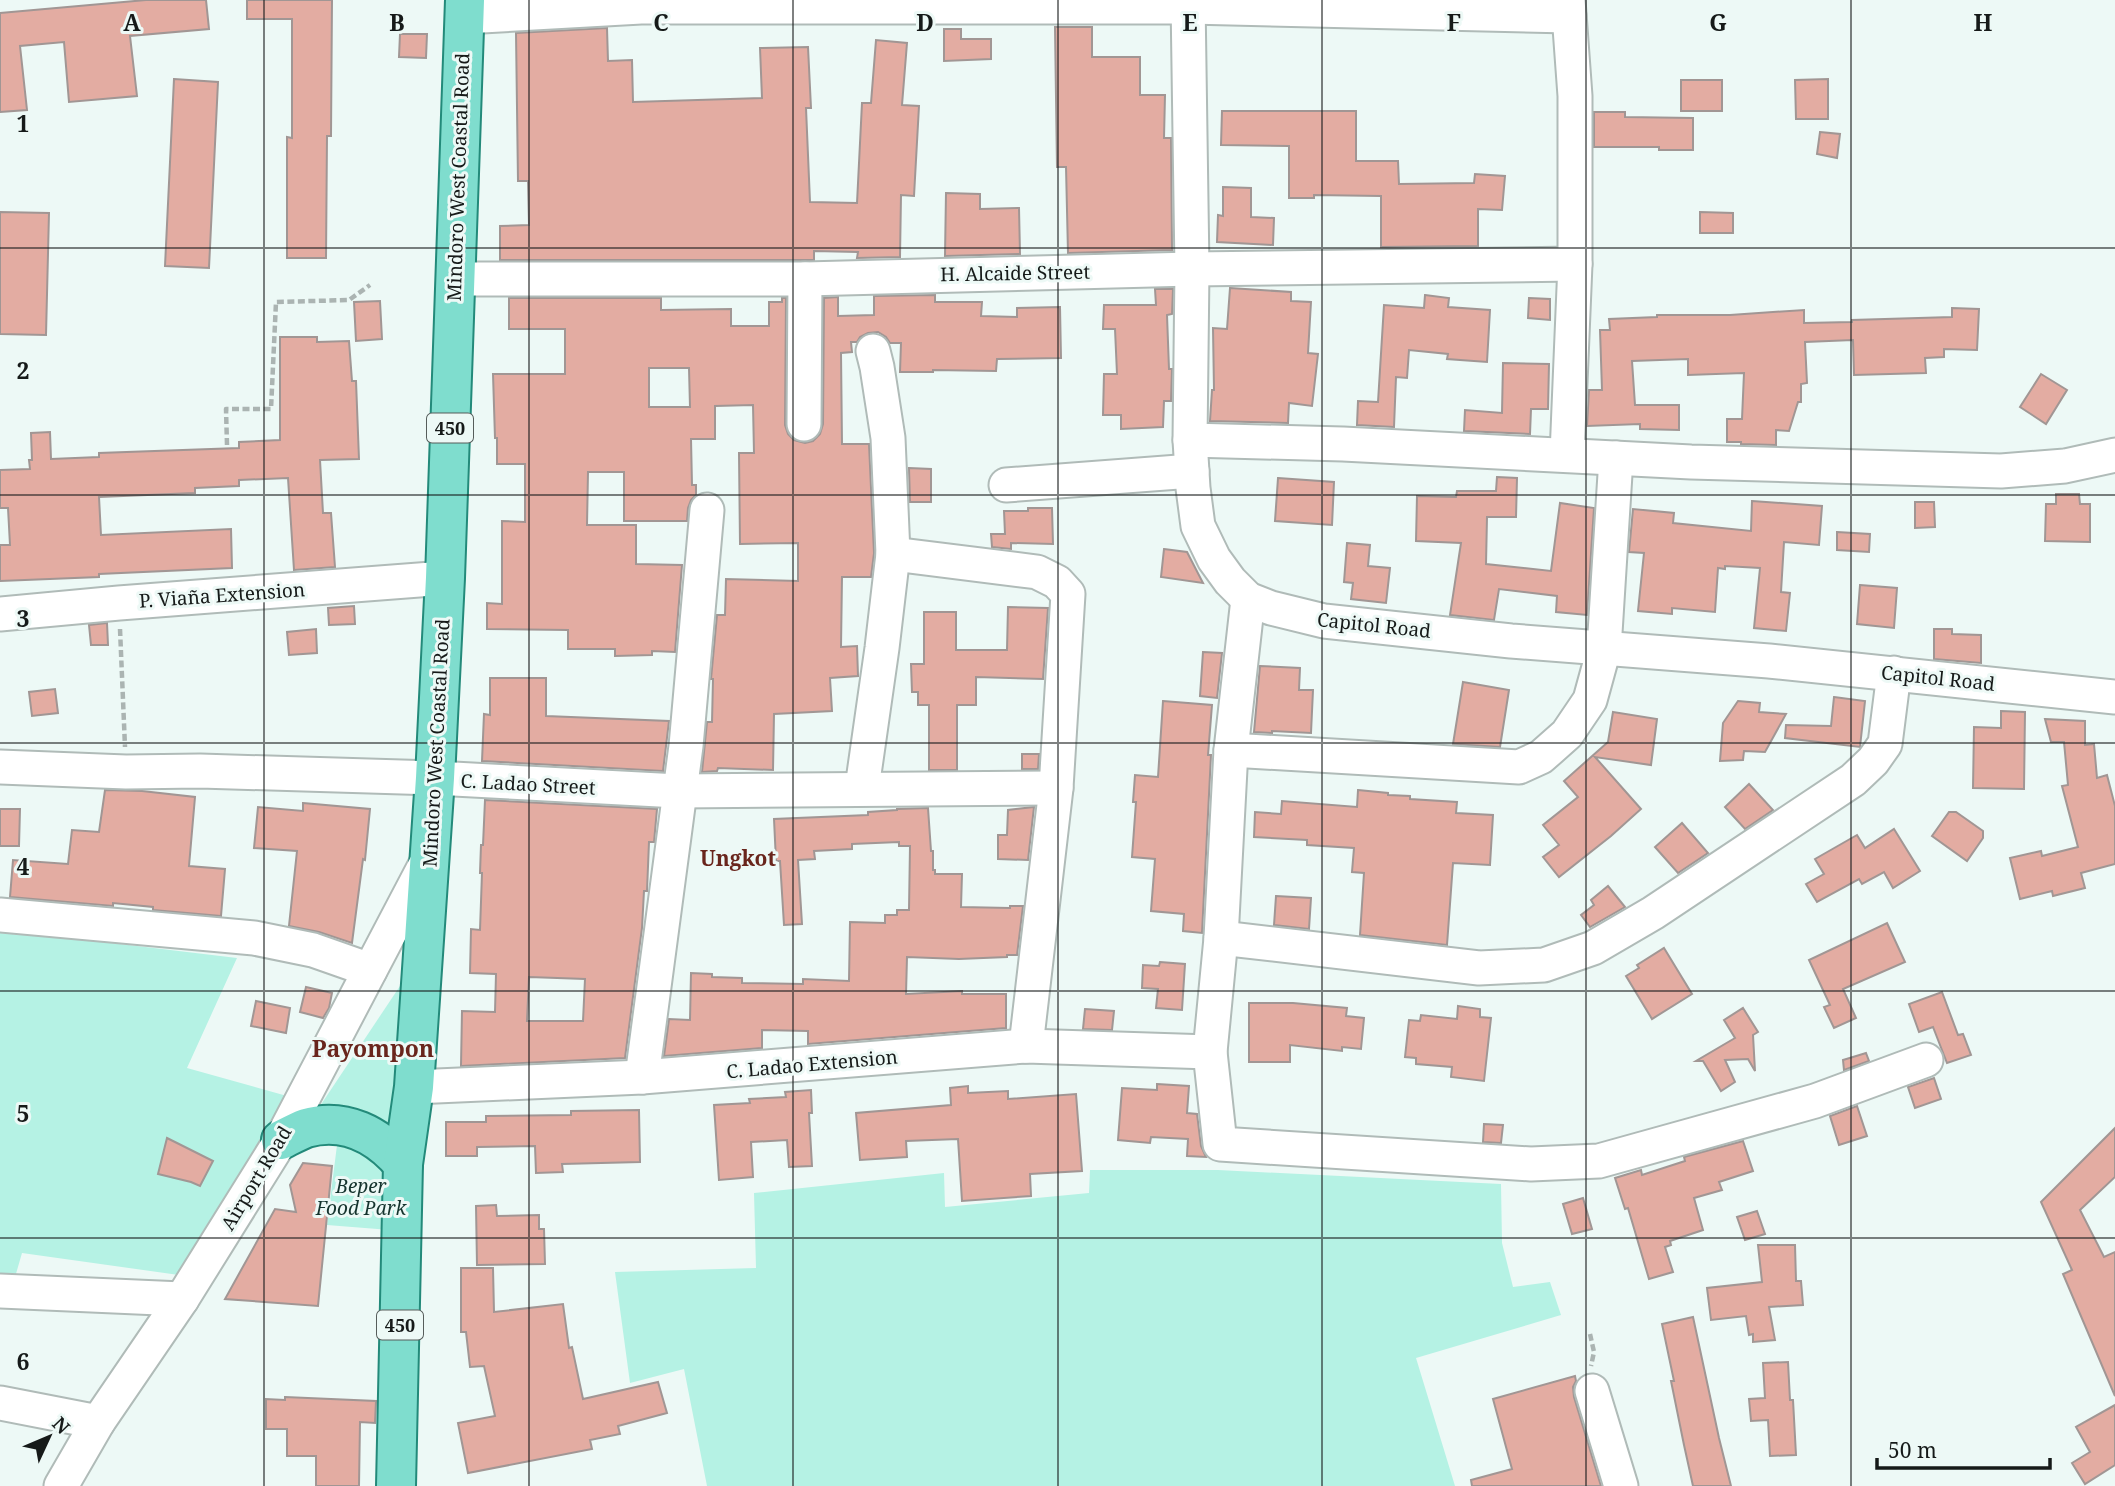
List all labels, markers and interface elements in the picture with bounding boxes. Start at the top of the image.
text: A [123,6,141,38]
text: B [389,6,405,38]
text: C [653,6,669,38]
text: D [916,6,934,38]
text: E [1182,6,1198,38]
text: F [1447,6,1461,38]
text: G [1709,6,1727,38]
text: H [1974,6,1993,38]
street label: Mindoro West Coastal Road [441,52,475,302]
text: 1 [17,107,30,139]
street label: H. Alcaide Street [940,259,1090,287]
text: 2 [17,354,30,386]
road number: 450 [427,414,473,442]
street label: P. Viaña Extension [138,576,306,614]
text: 3 [17,602,30,634]
street label: Capitol Road [1316,606,1433,644]
street label: Mindoro West Coastal Road [417,618,456,868]
street label: Capitol Road [1880,659,1997,697]
street label: C. Ladao Street [460,767,596,801]
district label: Ungkot [700,844,776,872]
text: 4 [17,850,30,882]
district label: Payompon [312,1032,434,1064]
street label: C. Ladao Extension [725,1044,899,1084]
text: 5 [17,1097,30,1129]
street label: Airport Road [215,1121,298,1235]
park label: Beper Food Park [315,1173,408,1221]
road number: 450 [377,1310,423,1340]
text: 6 [17,1345,30,1377]
north arrow [14,1402,84,1472]
text: N [47,1411,76,1440]
scale bar [1877,1426,2050,1470]
text: 50 m [1888,1436,1937,1464]

